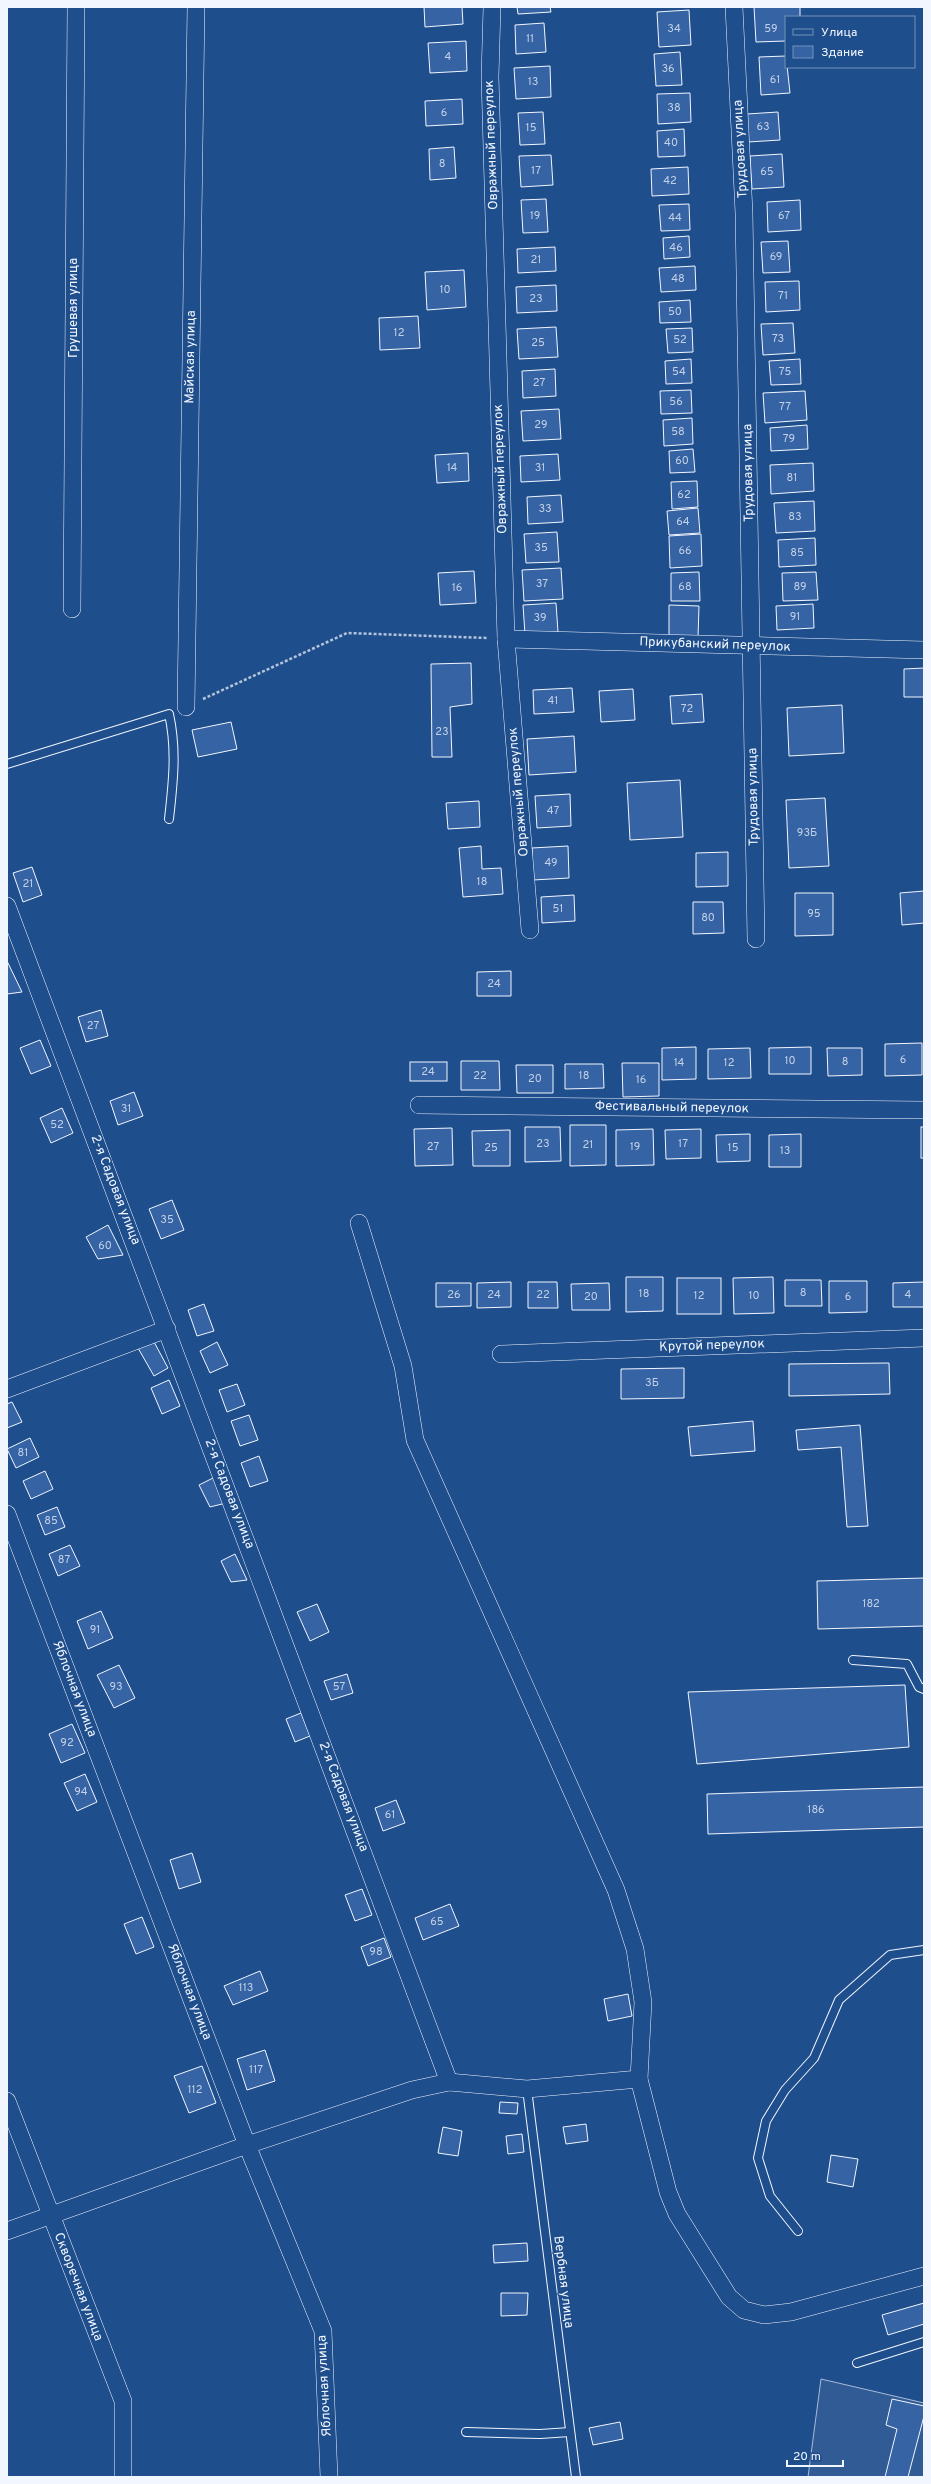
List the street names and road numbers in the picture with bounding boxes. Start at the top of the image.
street label: Овражный переулок [482,80,502,210]
street label: Трудовая улица [730,99,752,199]
street label: Грушевая улица [66,258,82,358]
street label: Майская улица [182,310,200,404]
street label: Овражный переулок [491,404,511,534]
street label: Трудовая улица [740,424,758,522]
street label: Прикубанский переулок [639,634,791,656]
street label: Овражный переулок [505,727,533,857]
street label: Трудовая улица [745,748,763,846]
street label: Фестивальный переулок [595,1099,749,1117]
street label: 2-я Садовая улица [87,1133,143,1247]
street label: Крутой переулок [659,1336,765,1356]
street label: 2-я Садовая улица [201,1437,257,1551]
street label: Яблочная улица [48,1639,100,1739]
street label: 2-я Садовая улица [315,1740,371,1854]
street label: Яблочная улица [163,1942,215,2042]
street label: Скворечная улица [50,2230,106,2344]
street label: Вербная улица [549,2235,577,2329]
street label: Яблочная улица [314,2335,336,2437]

